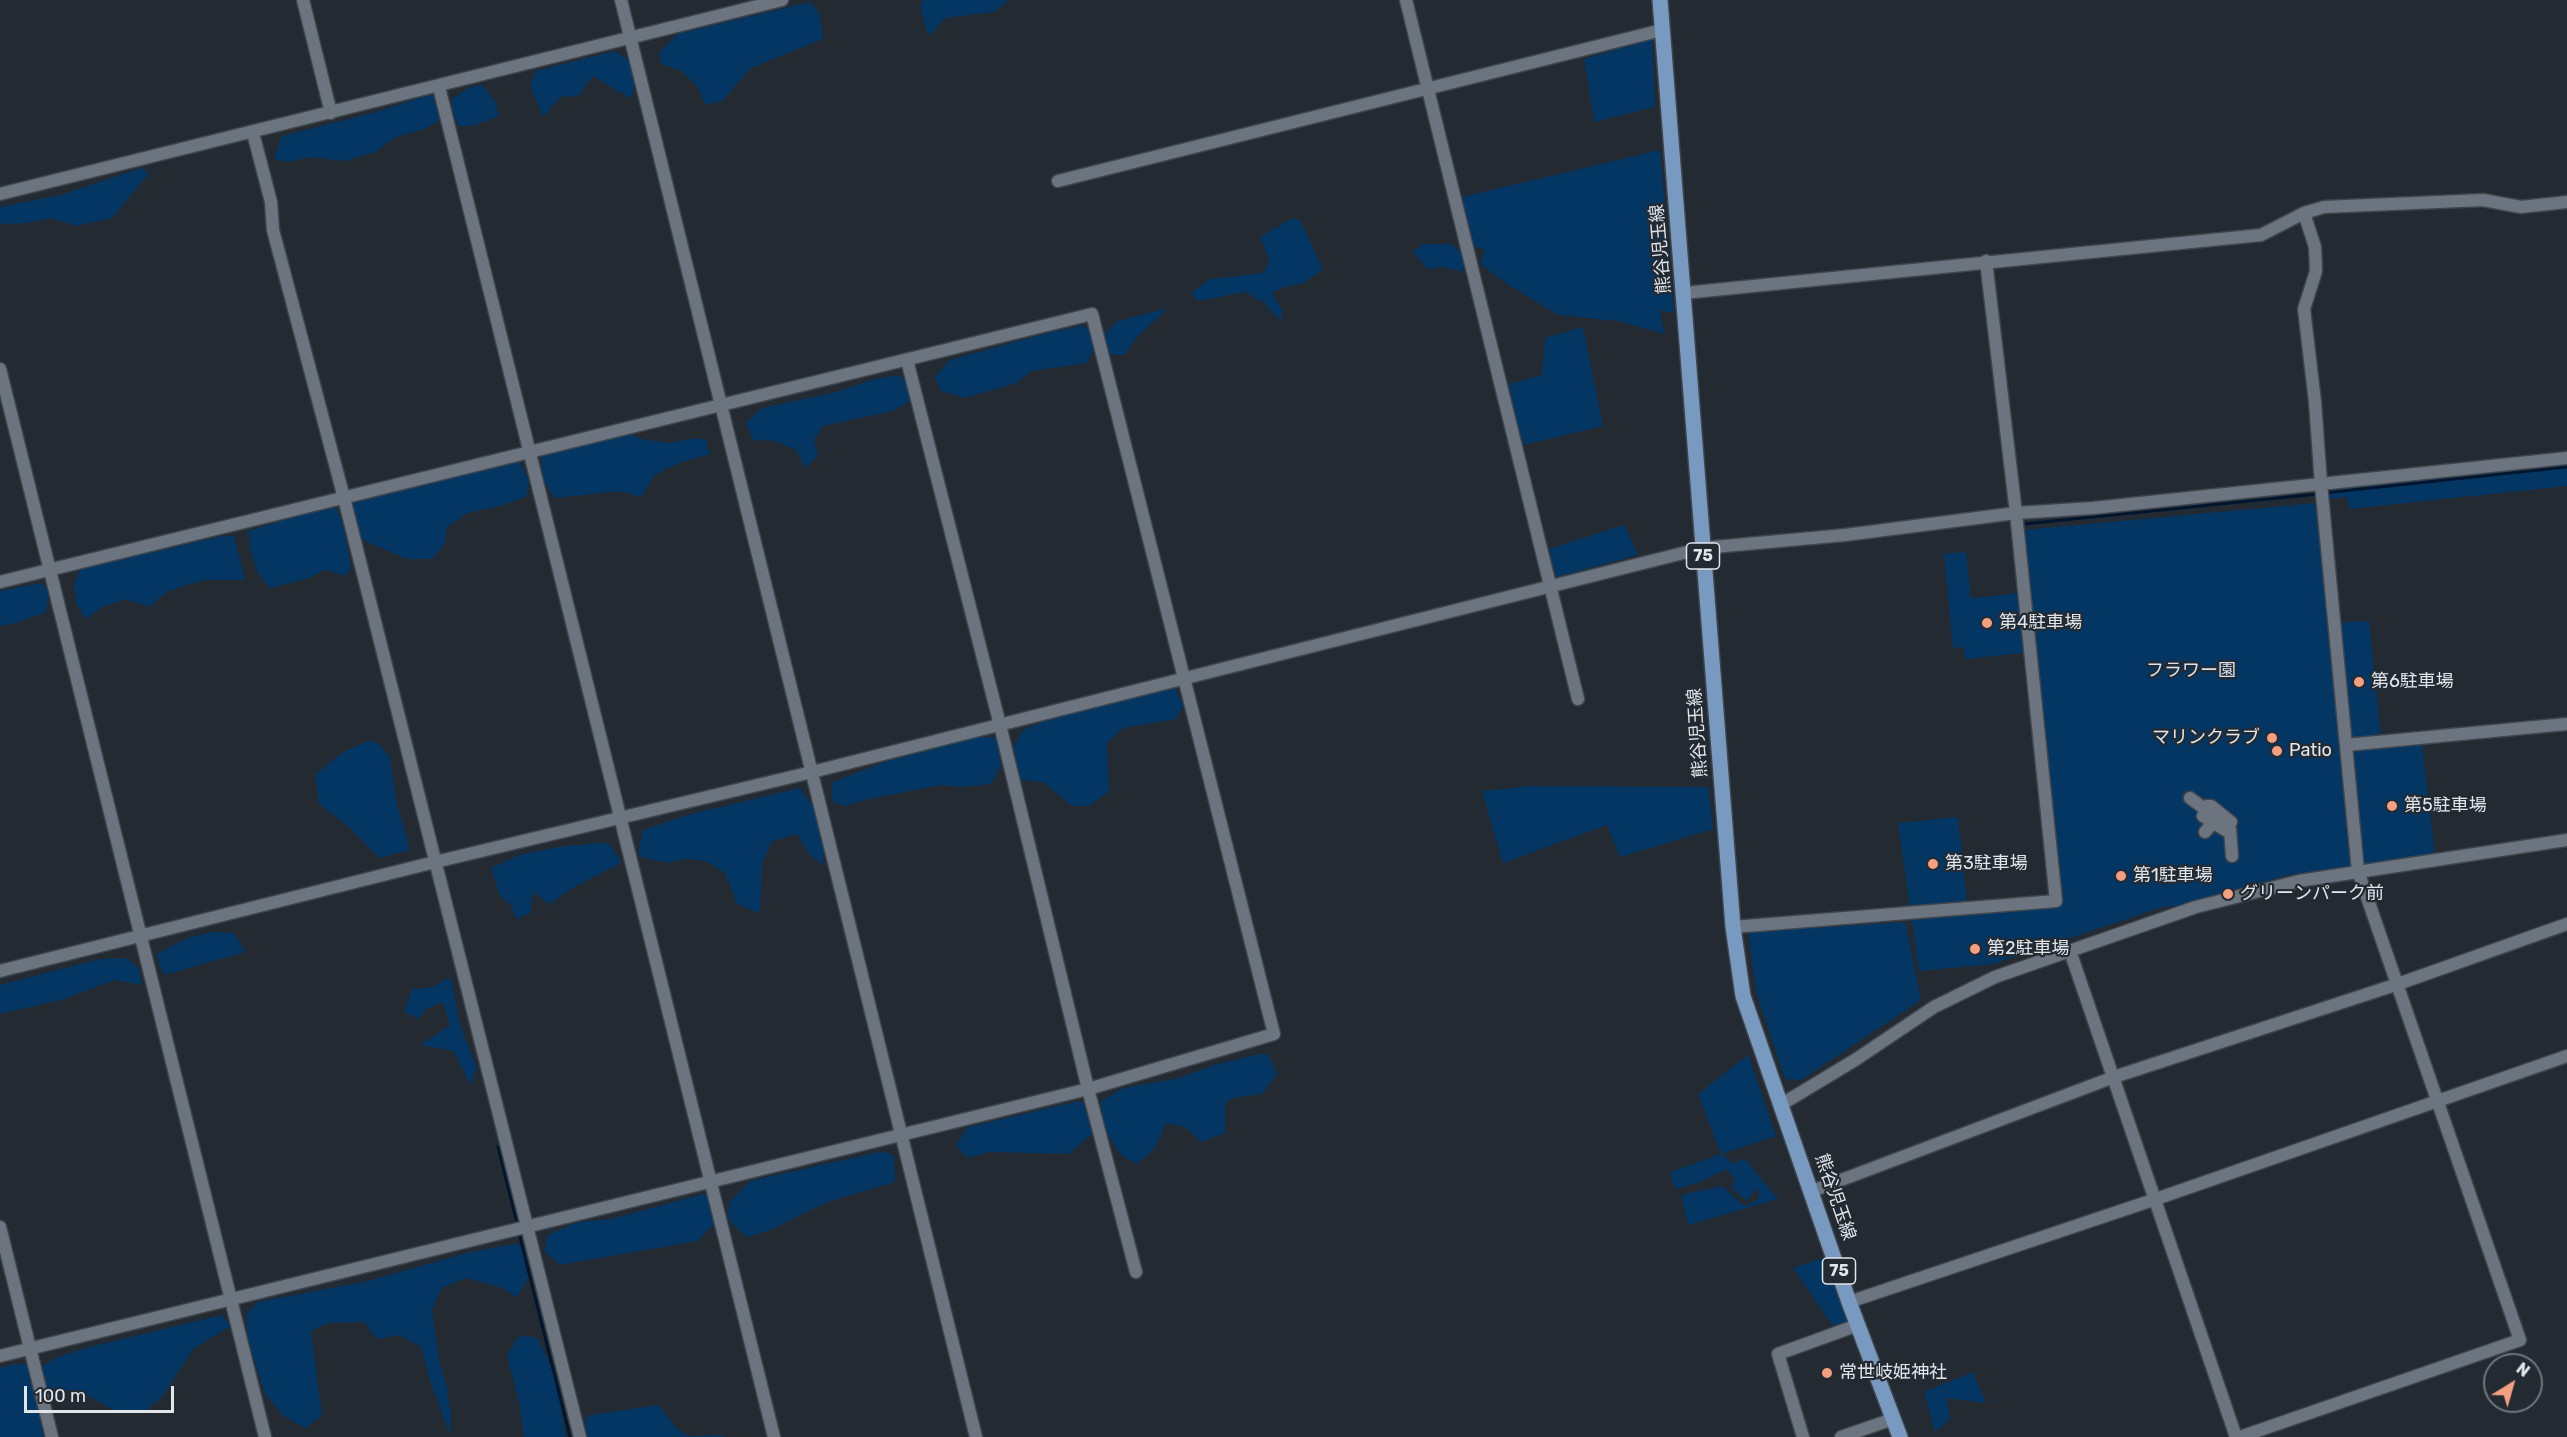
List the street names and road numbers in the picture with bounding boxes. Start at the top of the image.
street label: 熊谷児玉線 [1646,203,1676,295]
road number: 75 [1686,543,1720,569]
street label: 熊谷児玉線 [1684,687,1712,779]
street label: 熊谷児玉線 [1810,1151,1860,1243]
road number: 75 [1822,1258,1856,1284]

